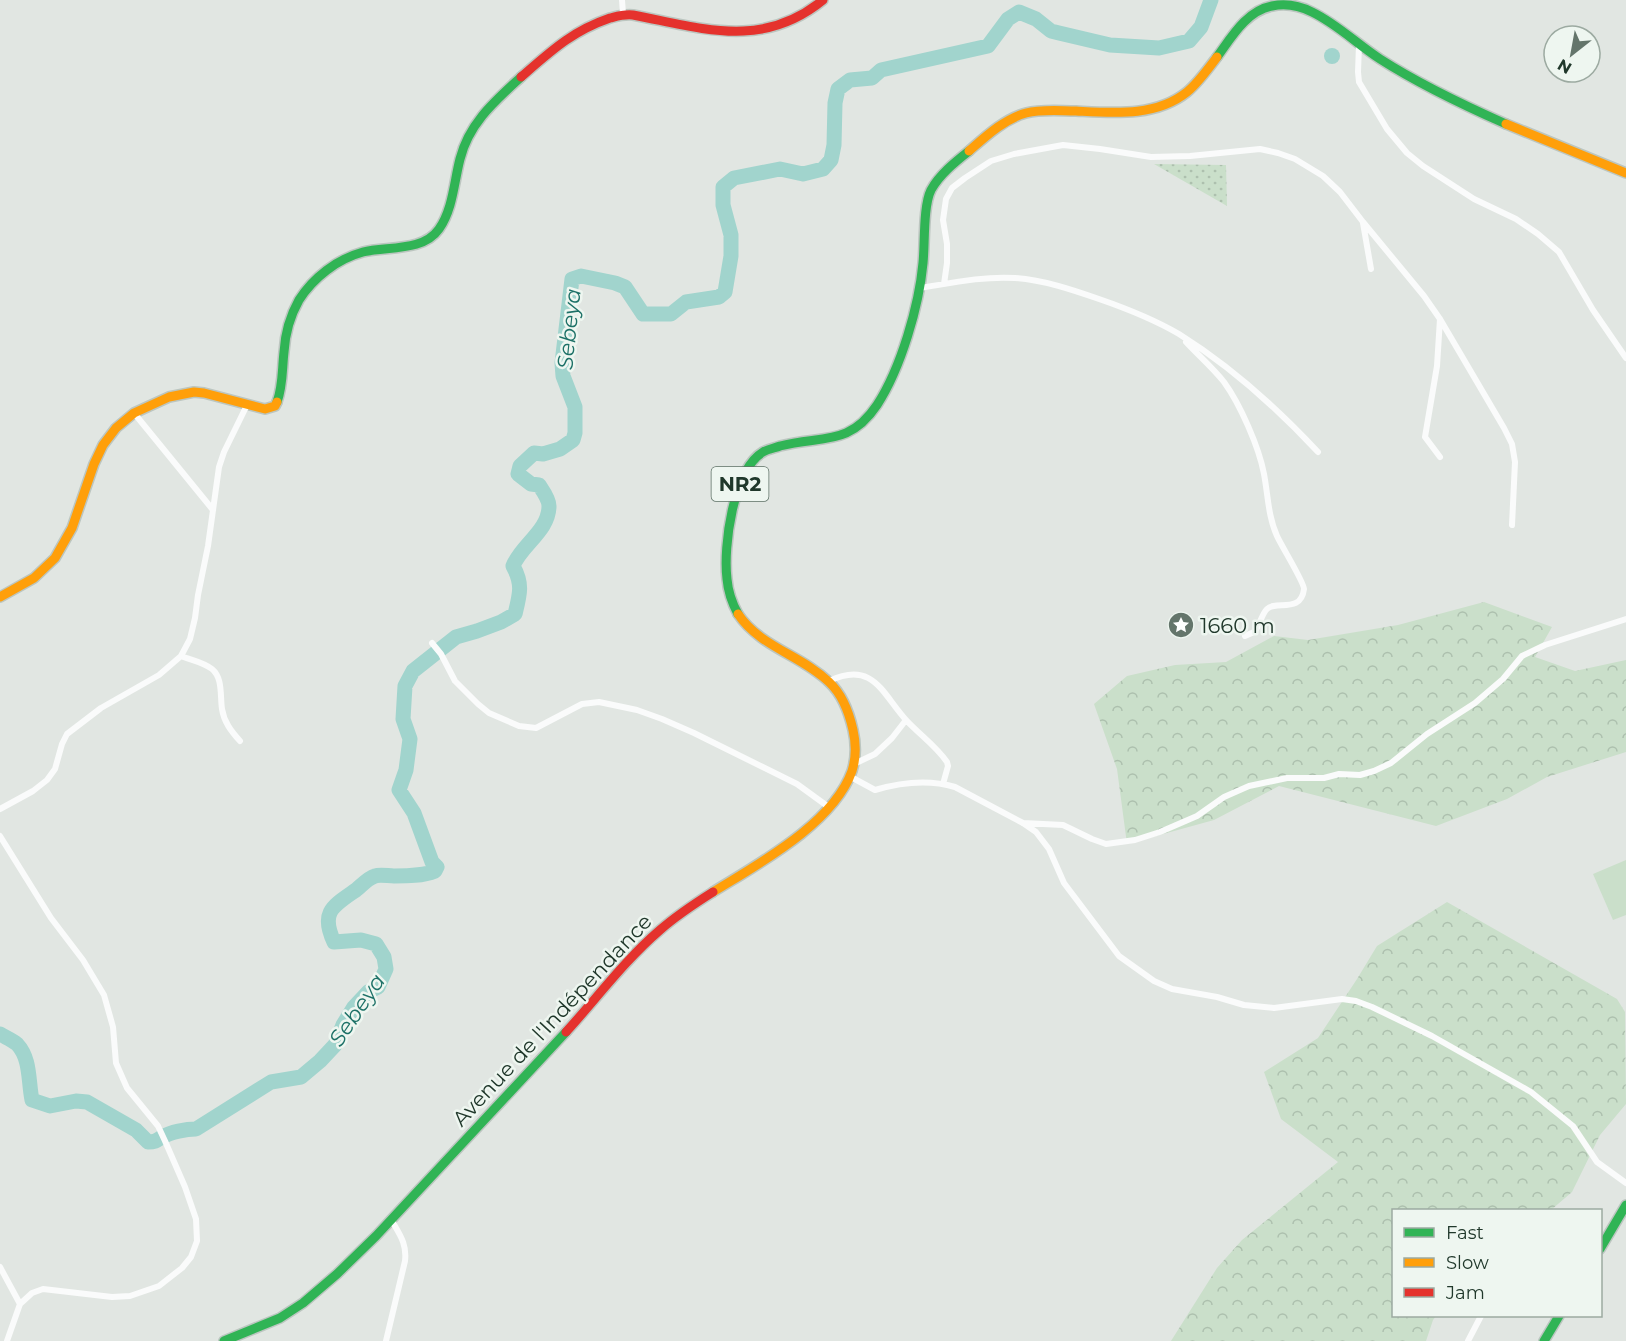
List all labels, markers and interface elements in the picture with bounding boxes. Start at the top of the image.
north arrow [1542,24,1602,84]
text: N [1554,55,1575,78]
water label: Sebeya [551,287,587,371]
road number: NR2 [712,467,768,501]
place icon: 1660 m [1166,610,1196,640]
place label: 1660 m [1200,613,1275,638]
street label: Avenue de l'Indépendance [447,909,657,1131]
water label: Sebeya [323,969,391,1051]
legend [1392,1209,1602,1317]
text: Fast [1446,1222,1484,1244]
text: Slow [1446,1252,1489,1274]
text: Jam [1445,1282,1485,1304]

